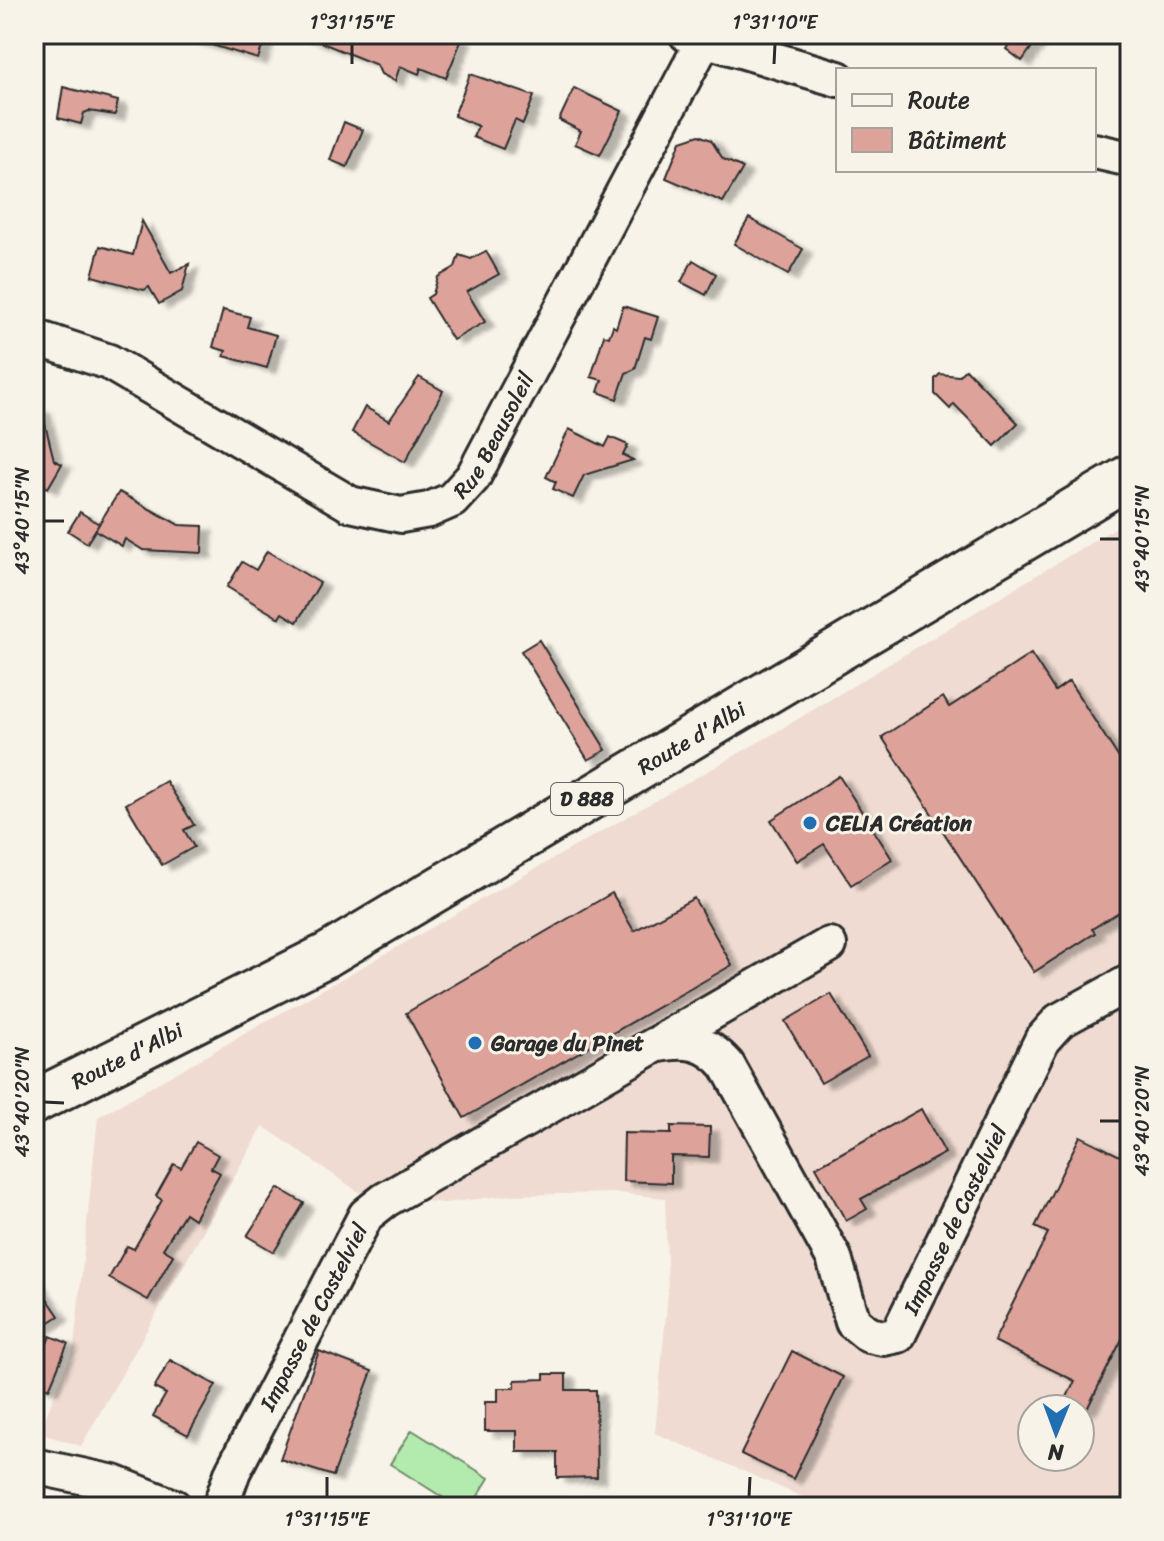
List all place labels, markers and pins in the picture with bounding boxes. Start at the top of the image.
place label: CELIA Création [825,804,972,843]
marker: CELIA Création [801,814,819,832]
place label: Garage du Pinet [490,1024,644,1063]
marker: Garage du Pinet [466,1034,484,1052]

